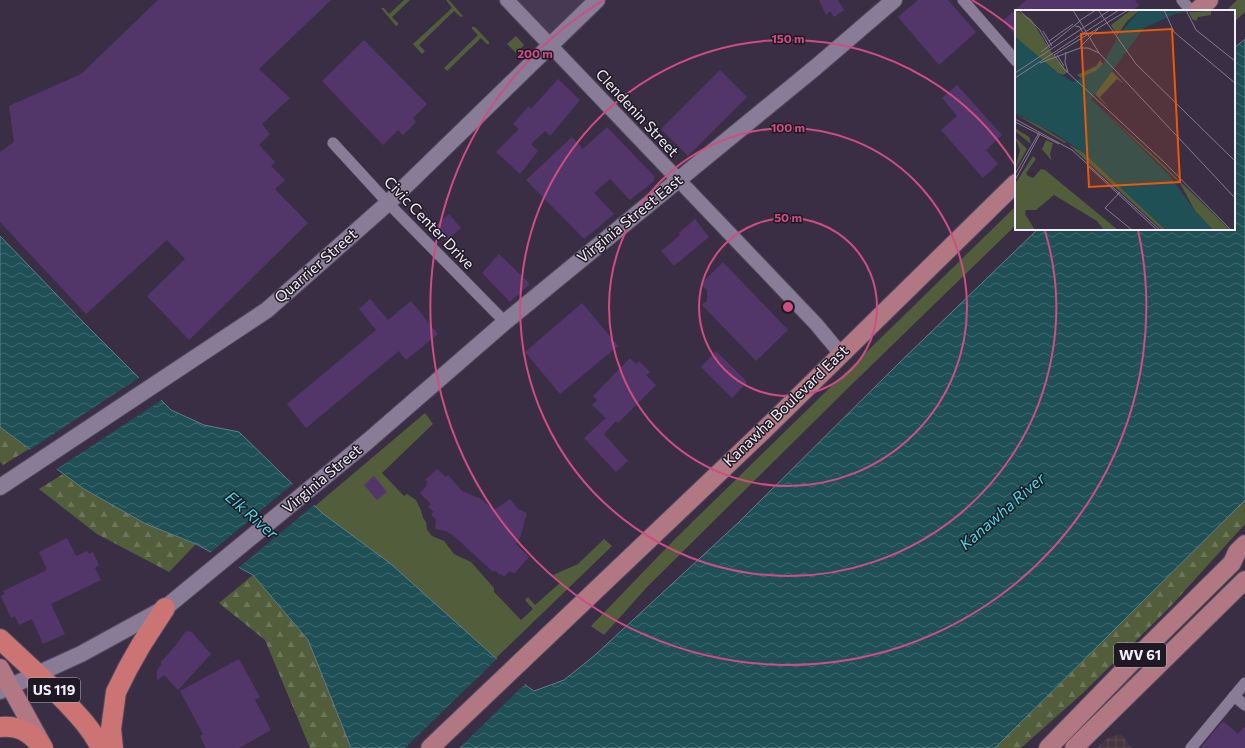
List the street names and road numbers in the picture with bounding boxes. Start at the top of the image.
street label: Clendenin Street [592,65,683,160]
street label: Virginia Street East [573,170,686,266]
street label: Civic Center Drive [381,172,479,272]
street label: Quarrier Street [270,225,360,306]
street label: Kanawha Boulevard East [719,341,851,470]
street label: Virginia Street [278,440,365,517]
road number: WV 61 [1114,643,1166,667]
road number: US 119 [28,678,80,702]

